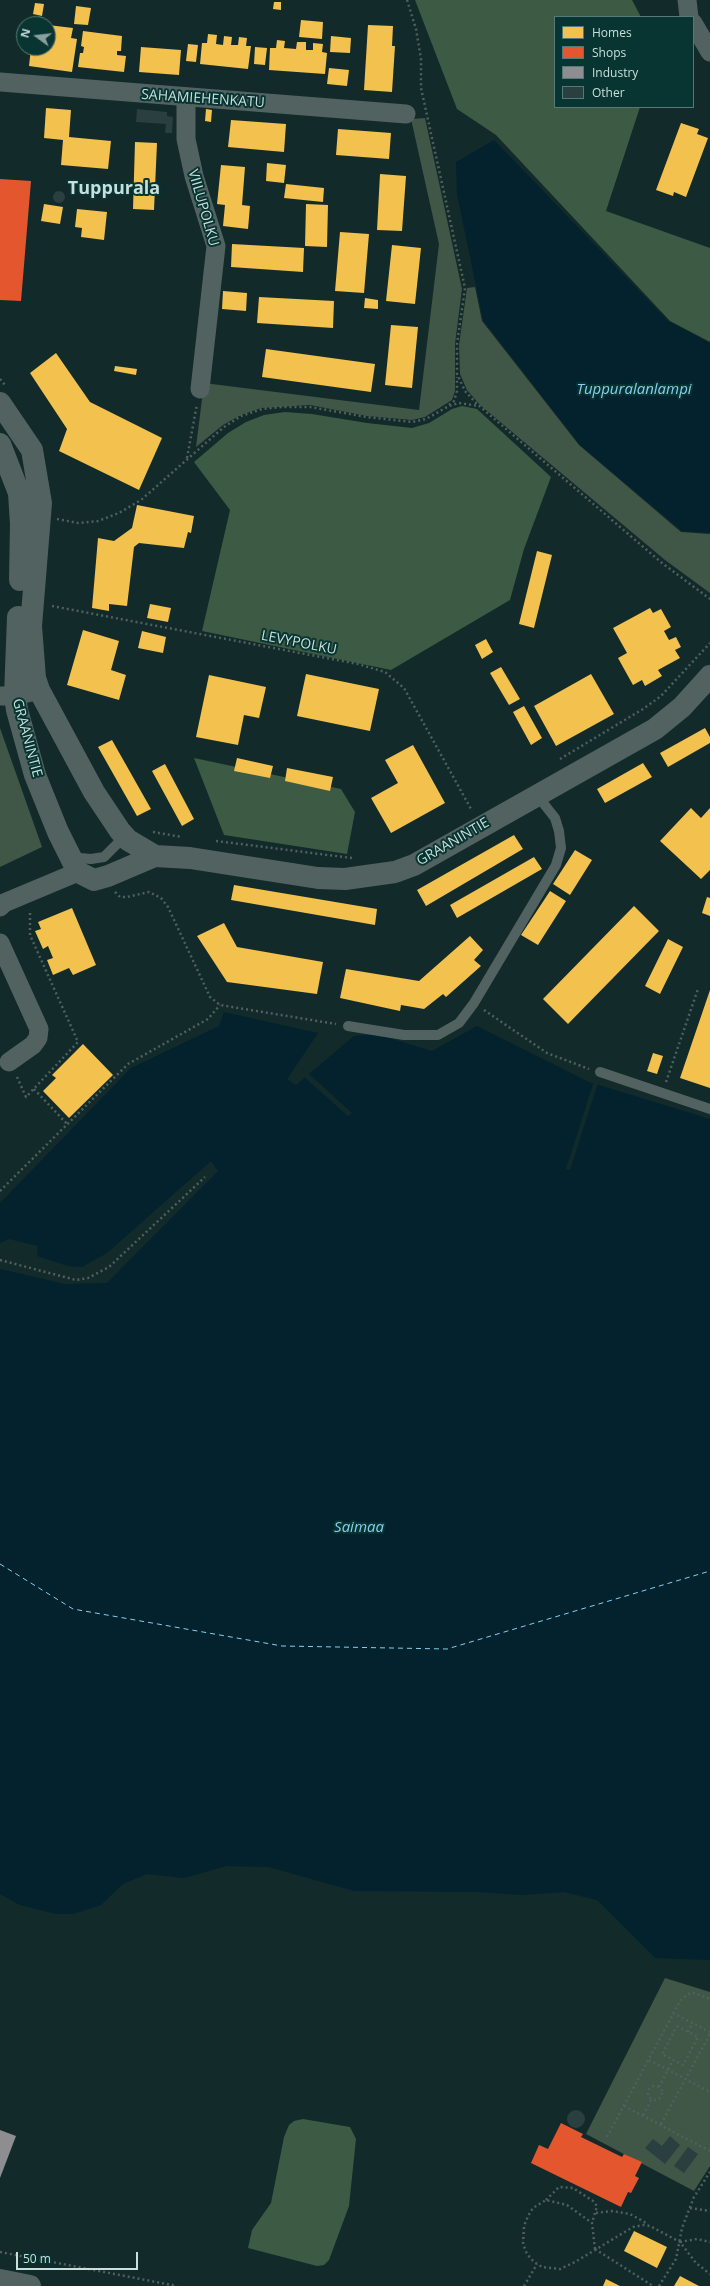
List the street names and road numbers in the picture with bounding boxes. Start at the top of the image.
street label: SAHAMIEHENKATU [141,86,265,112]
street label: VIILUPOLKU [184,168,222,248]
street label: LEVYPOLKU [260,627,338,659]
street label: GRAANINTIE [8,697,46,779]
street label: GRAANINTIE [414,814,492,870]

